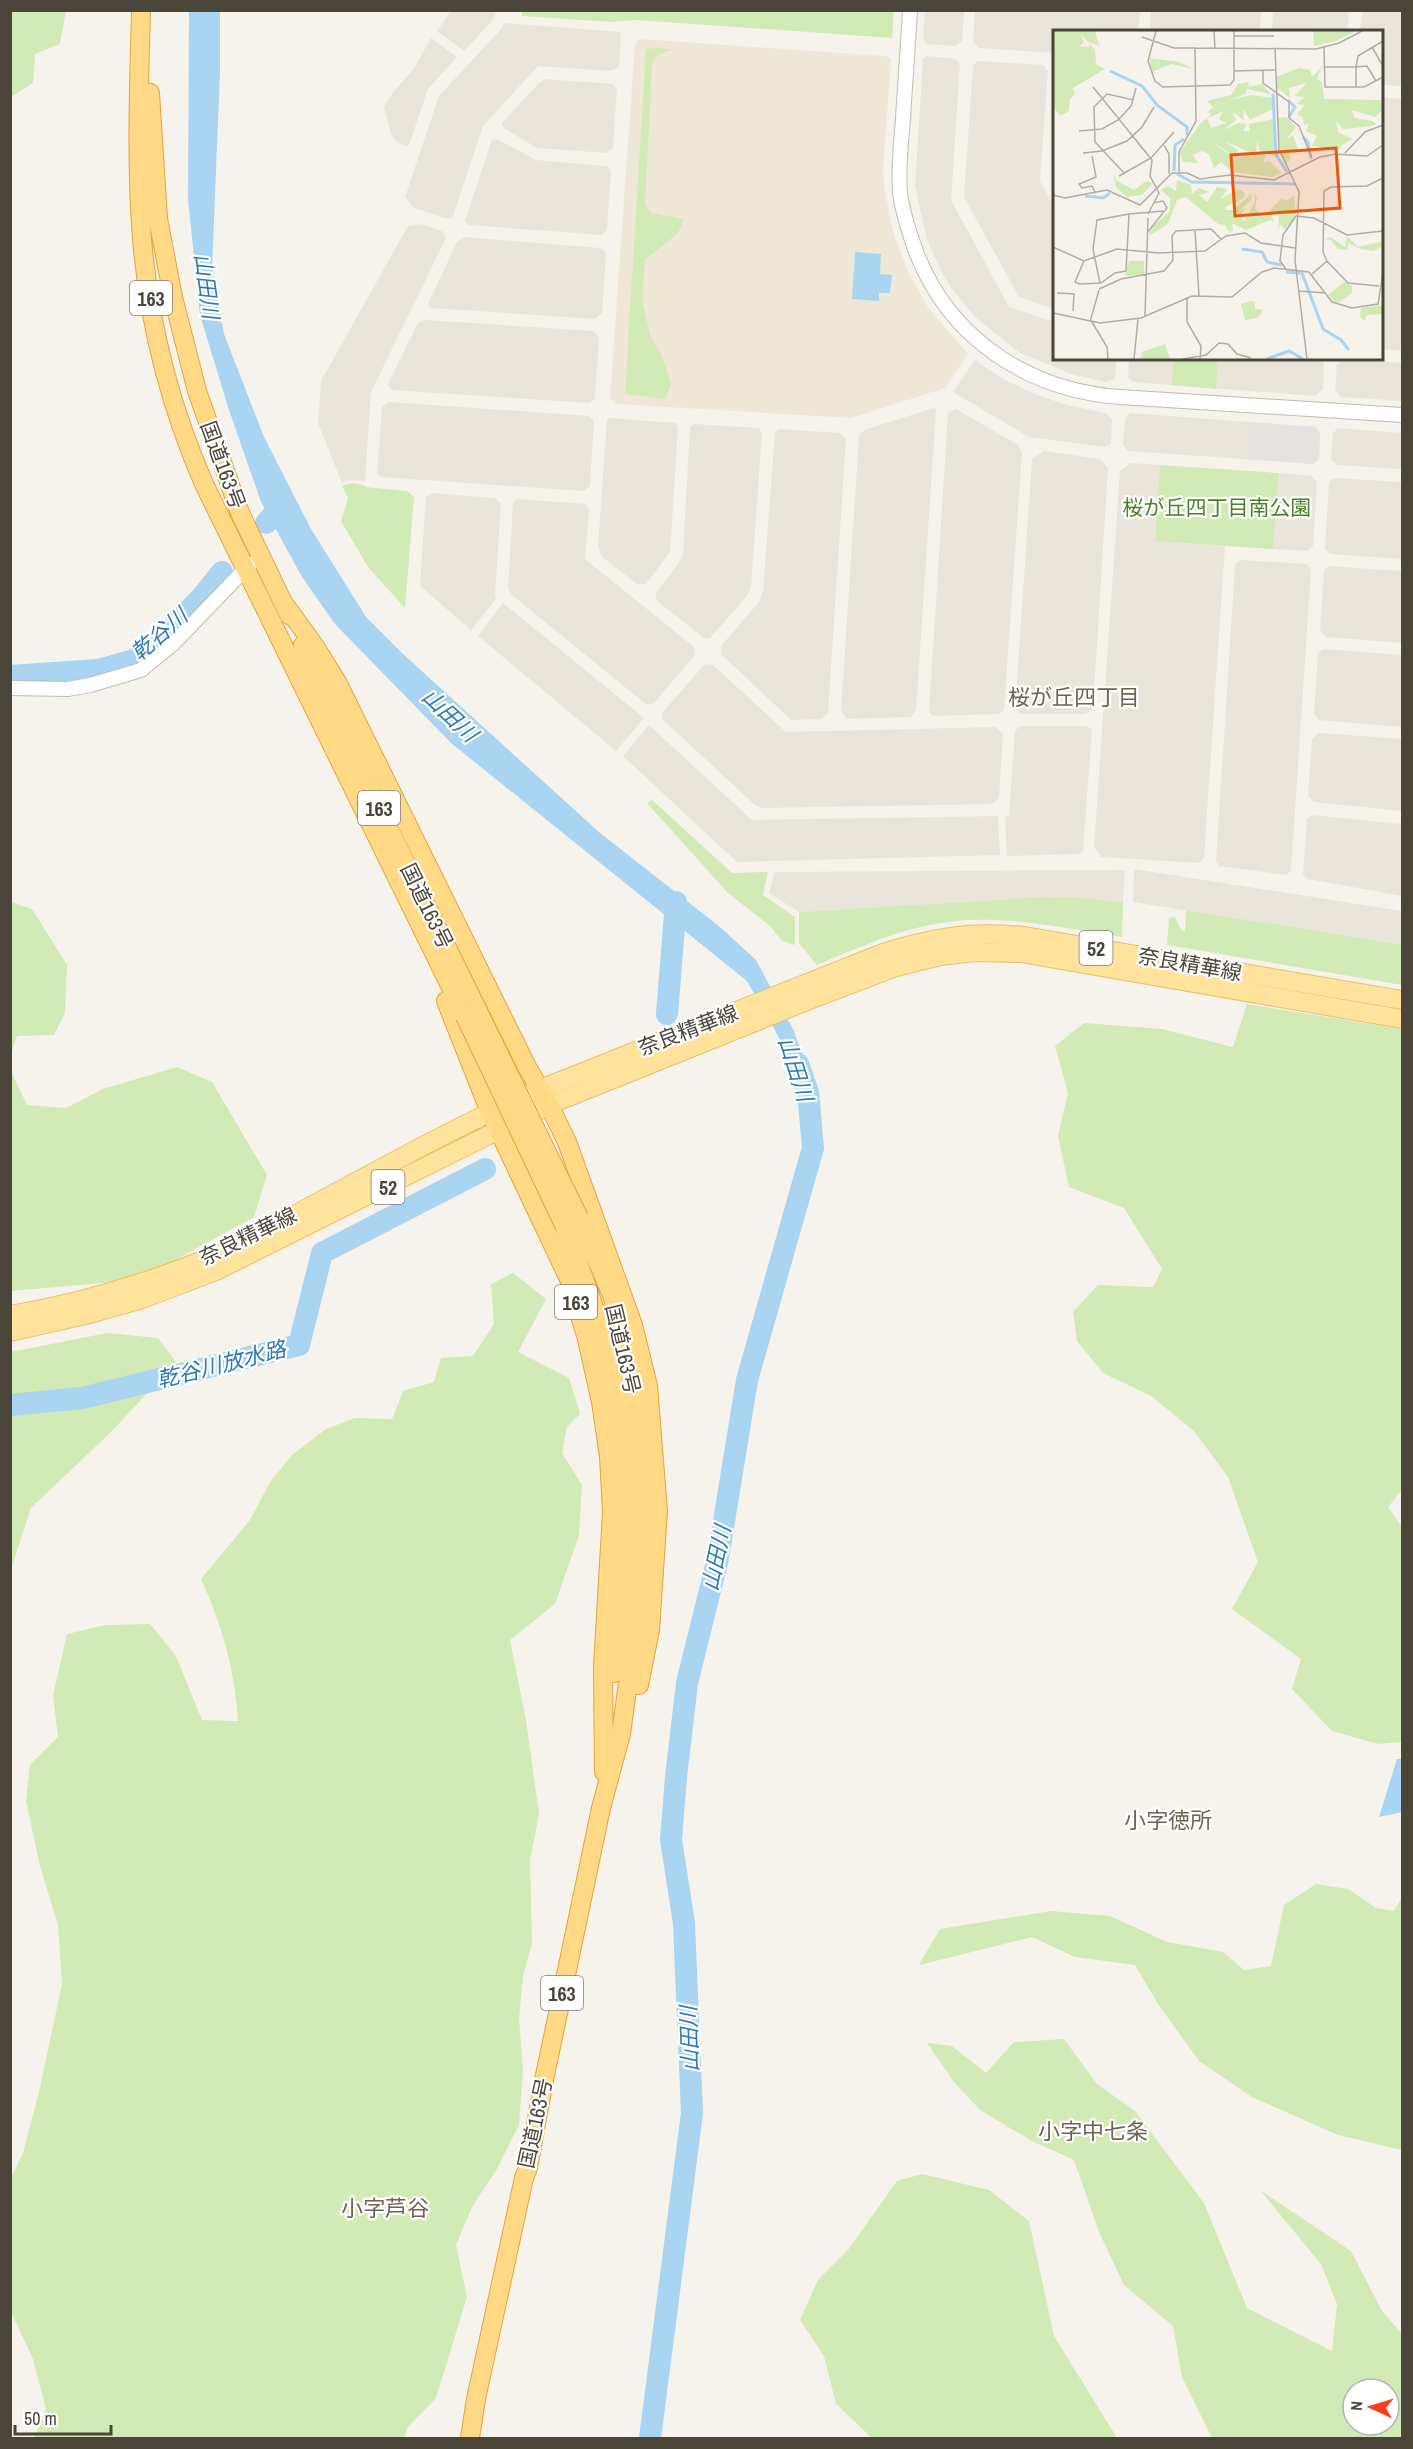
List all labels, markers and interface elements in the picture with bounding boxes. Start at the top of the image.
inset map [1053,30,1383,360]
water label: 山田川 [188,251,227,323]
road number: 163 [130,281,172,315]
street label: 国道163号 [194,417,252,513]
park label: 桜が丘四丁目南公園 [1123,493,1312,522]
water label: 乾谷川 [124,600,195,667]
water label: 山田川 [416,682,486,750]
district label: 桜が丘四丁目 [1008,682,1140,712]
road number: 163 [358,791,400,825]
street label: 国道163号 [394,858,460,954]
road number: 52 [1080,931,1112,965]
street label: 奈良精華線 [1136,941,1244,987]
street label: 奈良精華線 [634,998,742,1062]
water label: 山田川 [772,1033,821,1107]
road number: 52 [372,1170,404,1204]
street label: 奈良精華線 [194,1200,302,1272]
road number: 163 [555,1285,597,1319]
street label: 国道163号 [599,1301,647,1397]
water label: 乾谷川放水路 [153,1333,291,1395]
water label: 山田川 [694,1521,738,1593]
district label: 小字徳所 [1124,1805,1212,1835]
road number: 163 [541,1976,583,2010]
water label: 山田川 [673,2004,705,2073]
street label: 国道163号 [511,2075,559,2171]
district label: 小字中七条 [1038,2116,1148,2146]
district label: 小字芦谷 [341,2193,429,2223]
north arrow [1341,2377,1401,2437]
scale bar [15,2398,111,2436]
text: N [1345,2400,1367,2411]
text: 50 m [24,2406,57,2431]

